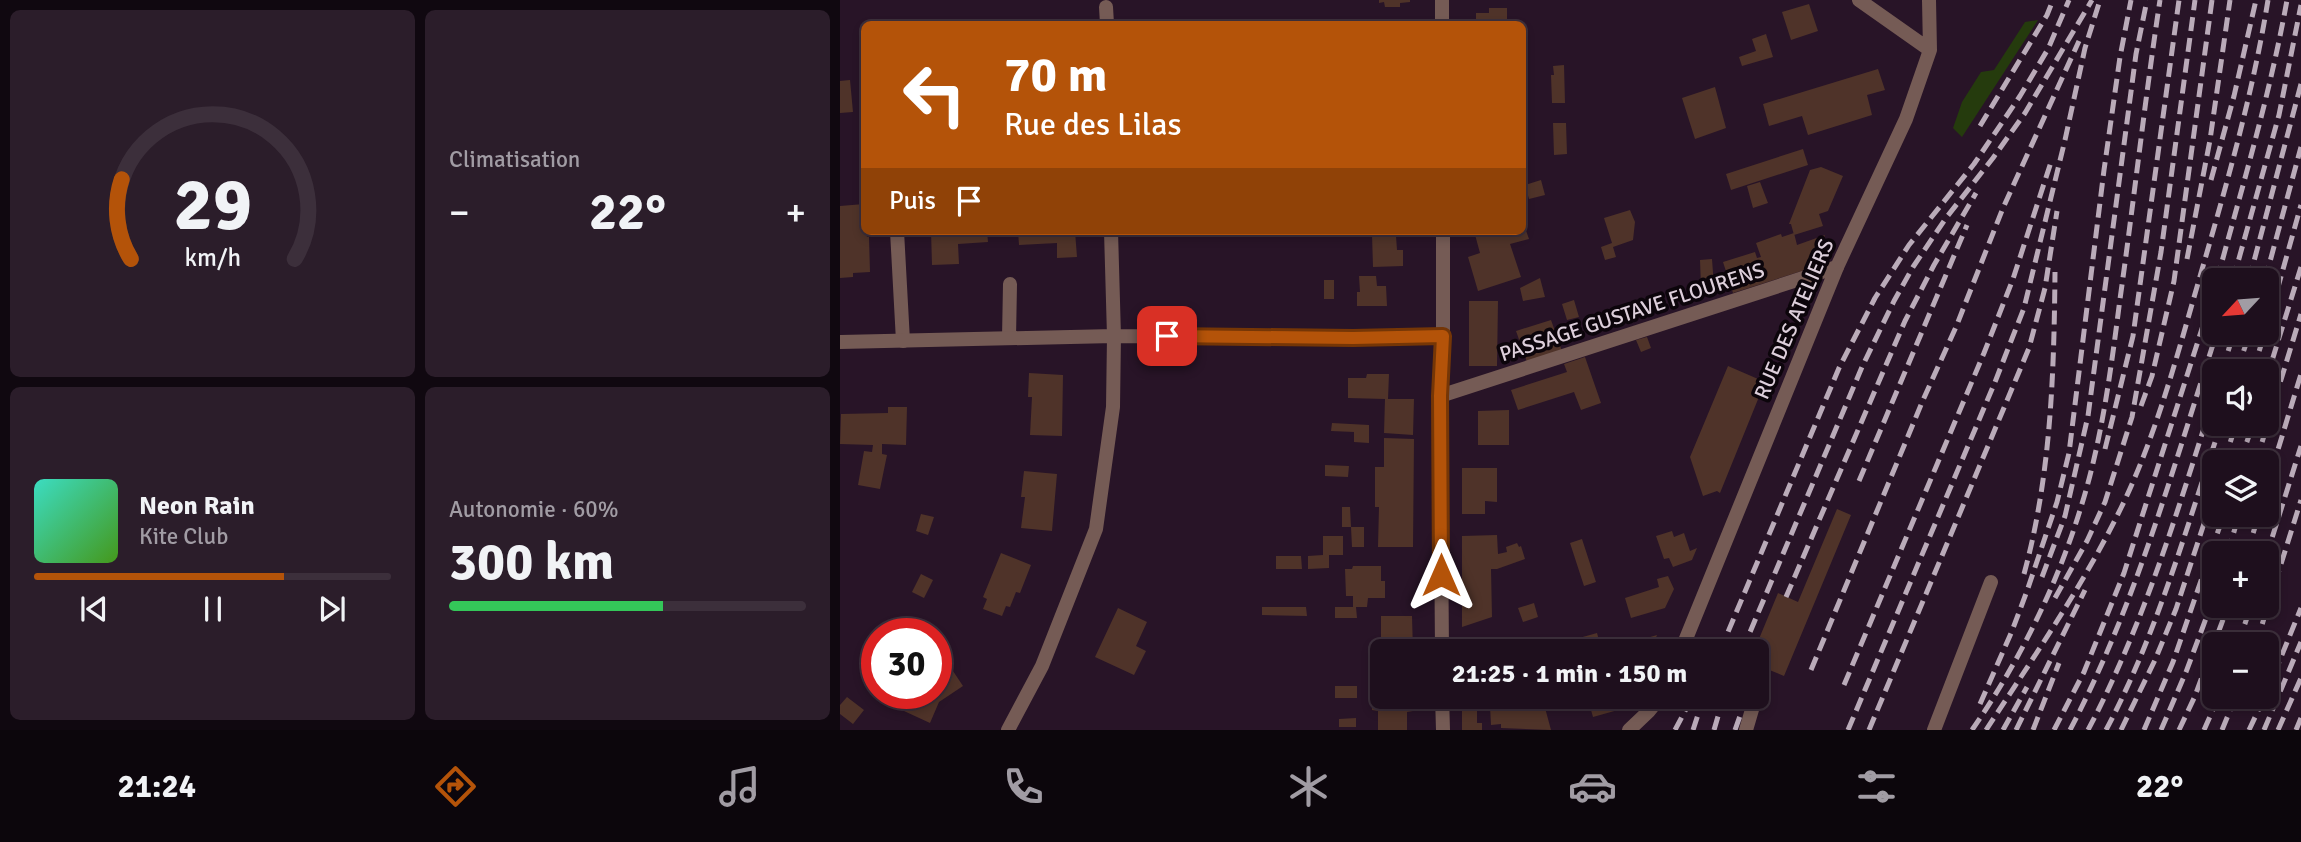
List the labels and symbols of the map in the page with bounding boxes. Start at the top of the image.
street label: RUE DES ATELIERS [1749,235,1839,403]
street label: PASSAGE GUSTAVE FLOURENS [1496,257,1768,367]
north arrow [2202,268,2278,345]
pin [1137,306,1197,366]
position arrow [1404,538,1478,612]
speed limit sign: 30 [861,618,952,709]

